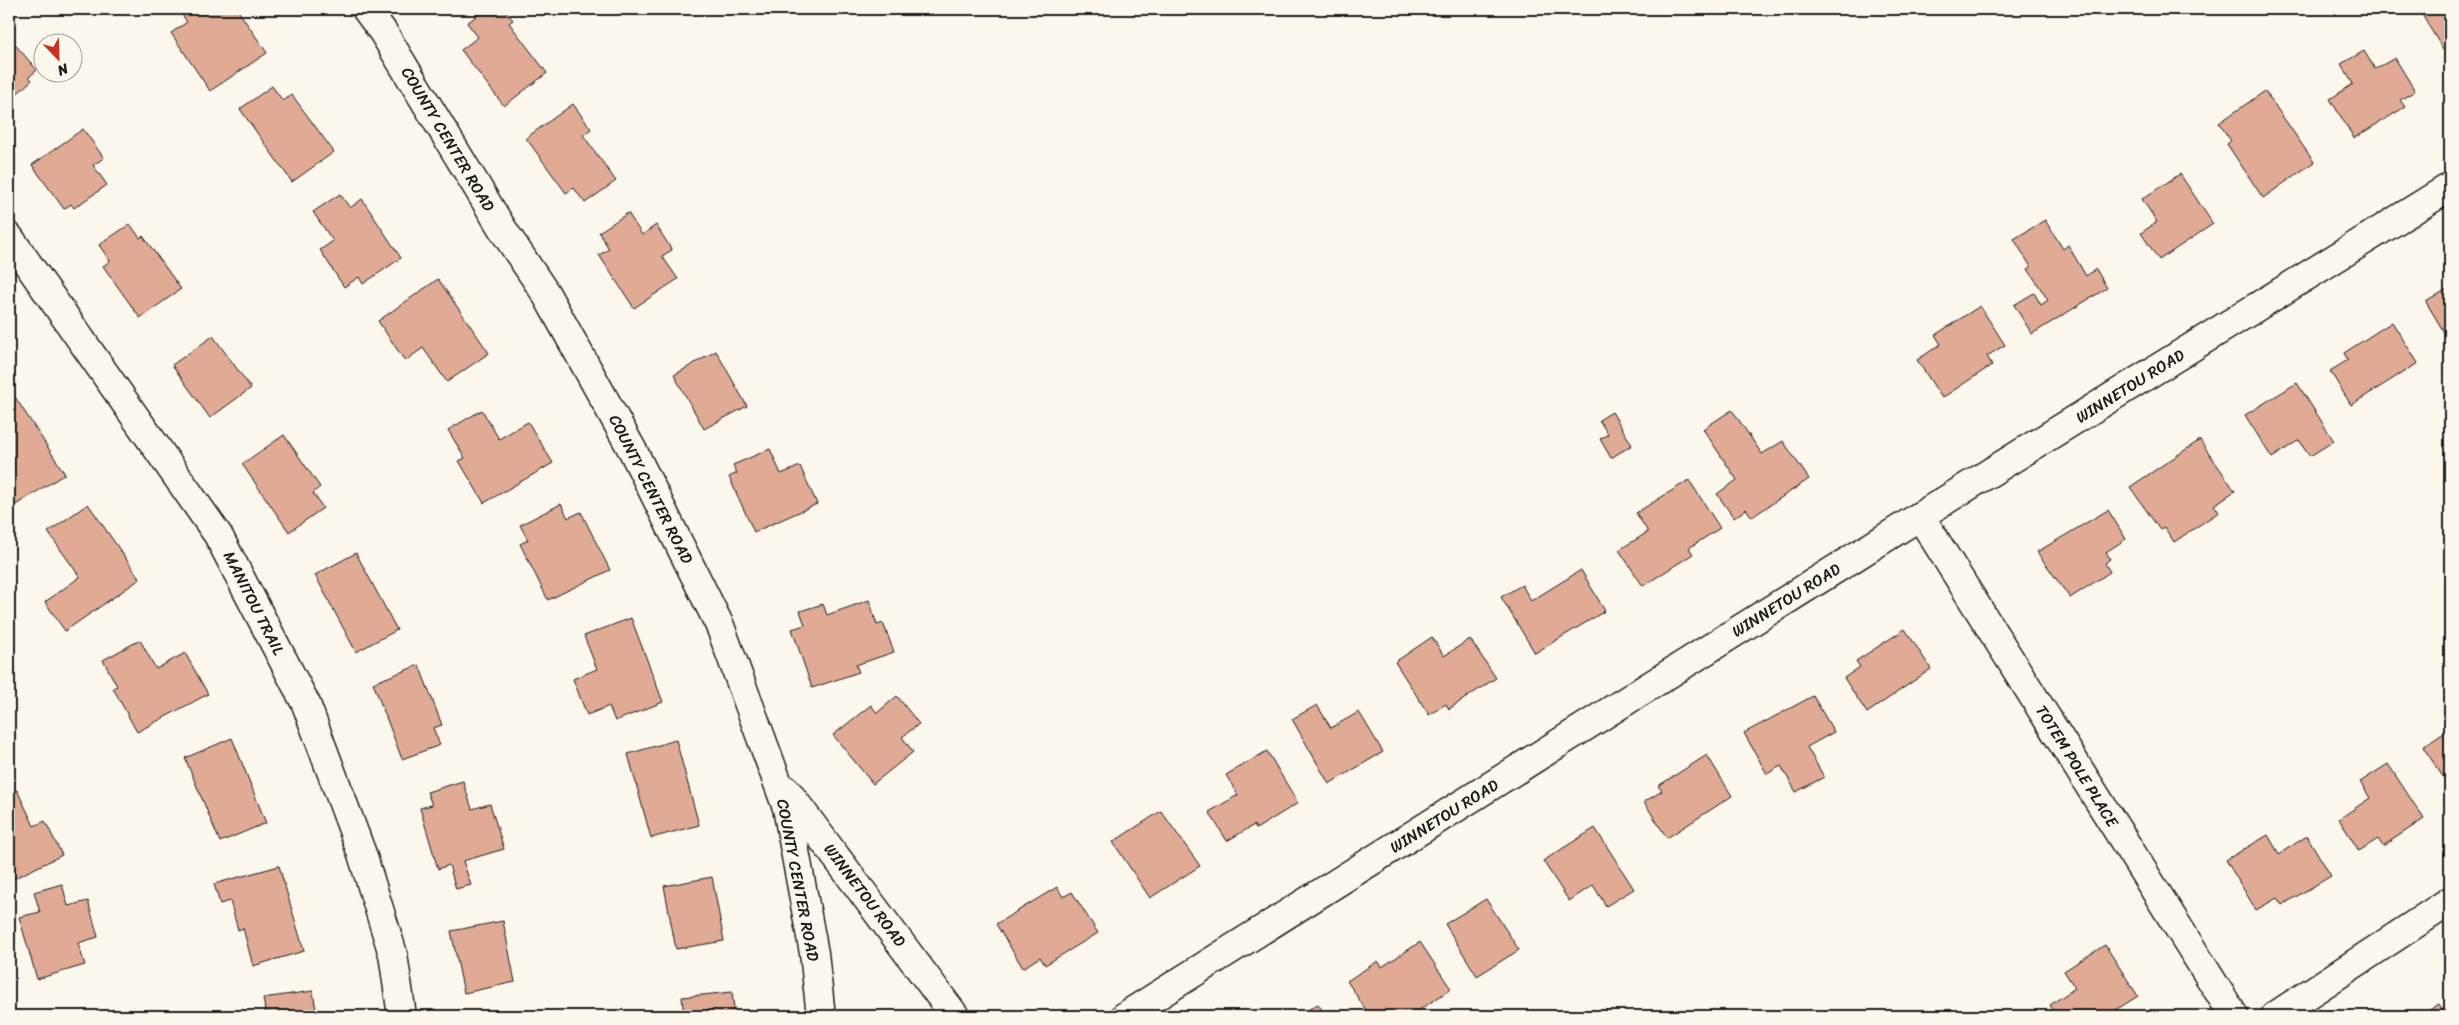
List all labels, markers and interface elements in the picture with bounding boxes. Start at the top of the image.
north arrow [32,32,82,82]
text: N [53,56,73,83]
street label: COUNTY CENTER ROAD [393,61,503,217]
street label: WINNETOU ROAD [2070,341,2191,431]
street label: COUNTY CENTER ROAD [601,409,701,569]
street label: MANITOU TRAIL [215,546,293,661]
street label: WINNETOU ROAD [1726,555,1847,645]
street label: TOTEM POLE PLACE [2028,699,2127,834]
street label: WINNETOU ROAD [1384,771,1505,861]
street label: COUNTY CENTER ROAD [768,796,828,964]
street label: WINNETOU ROAD [816,837,914,954]

